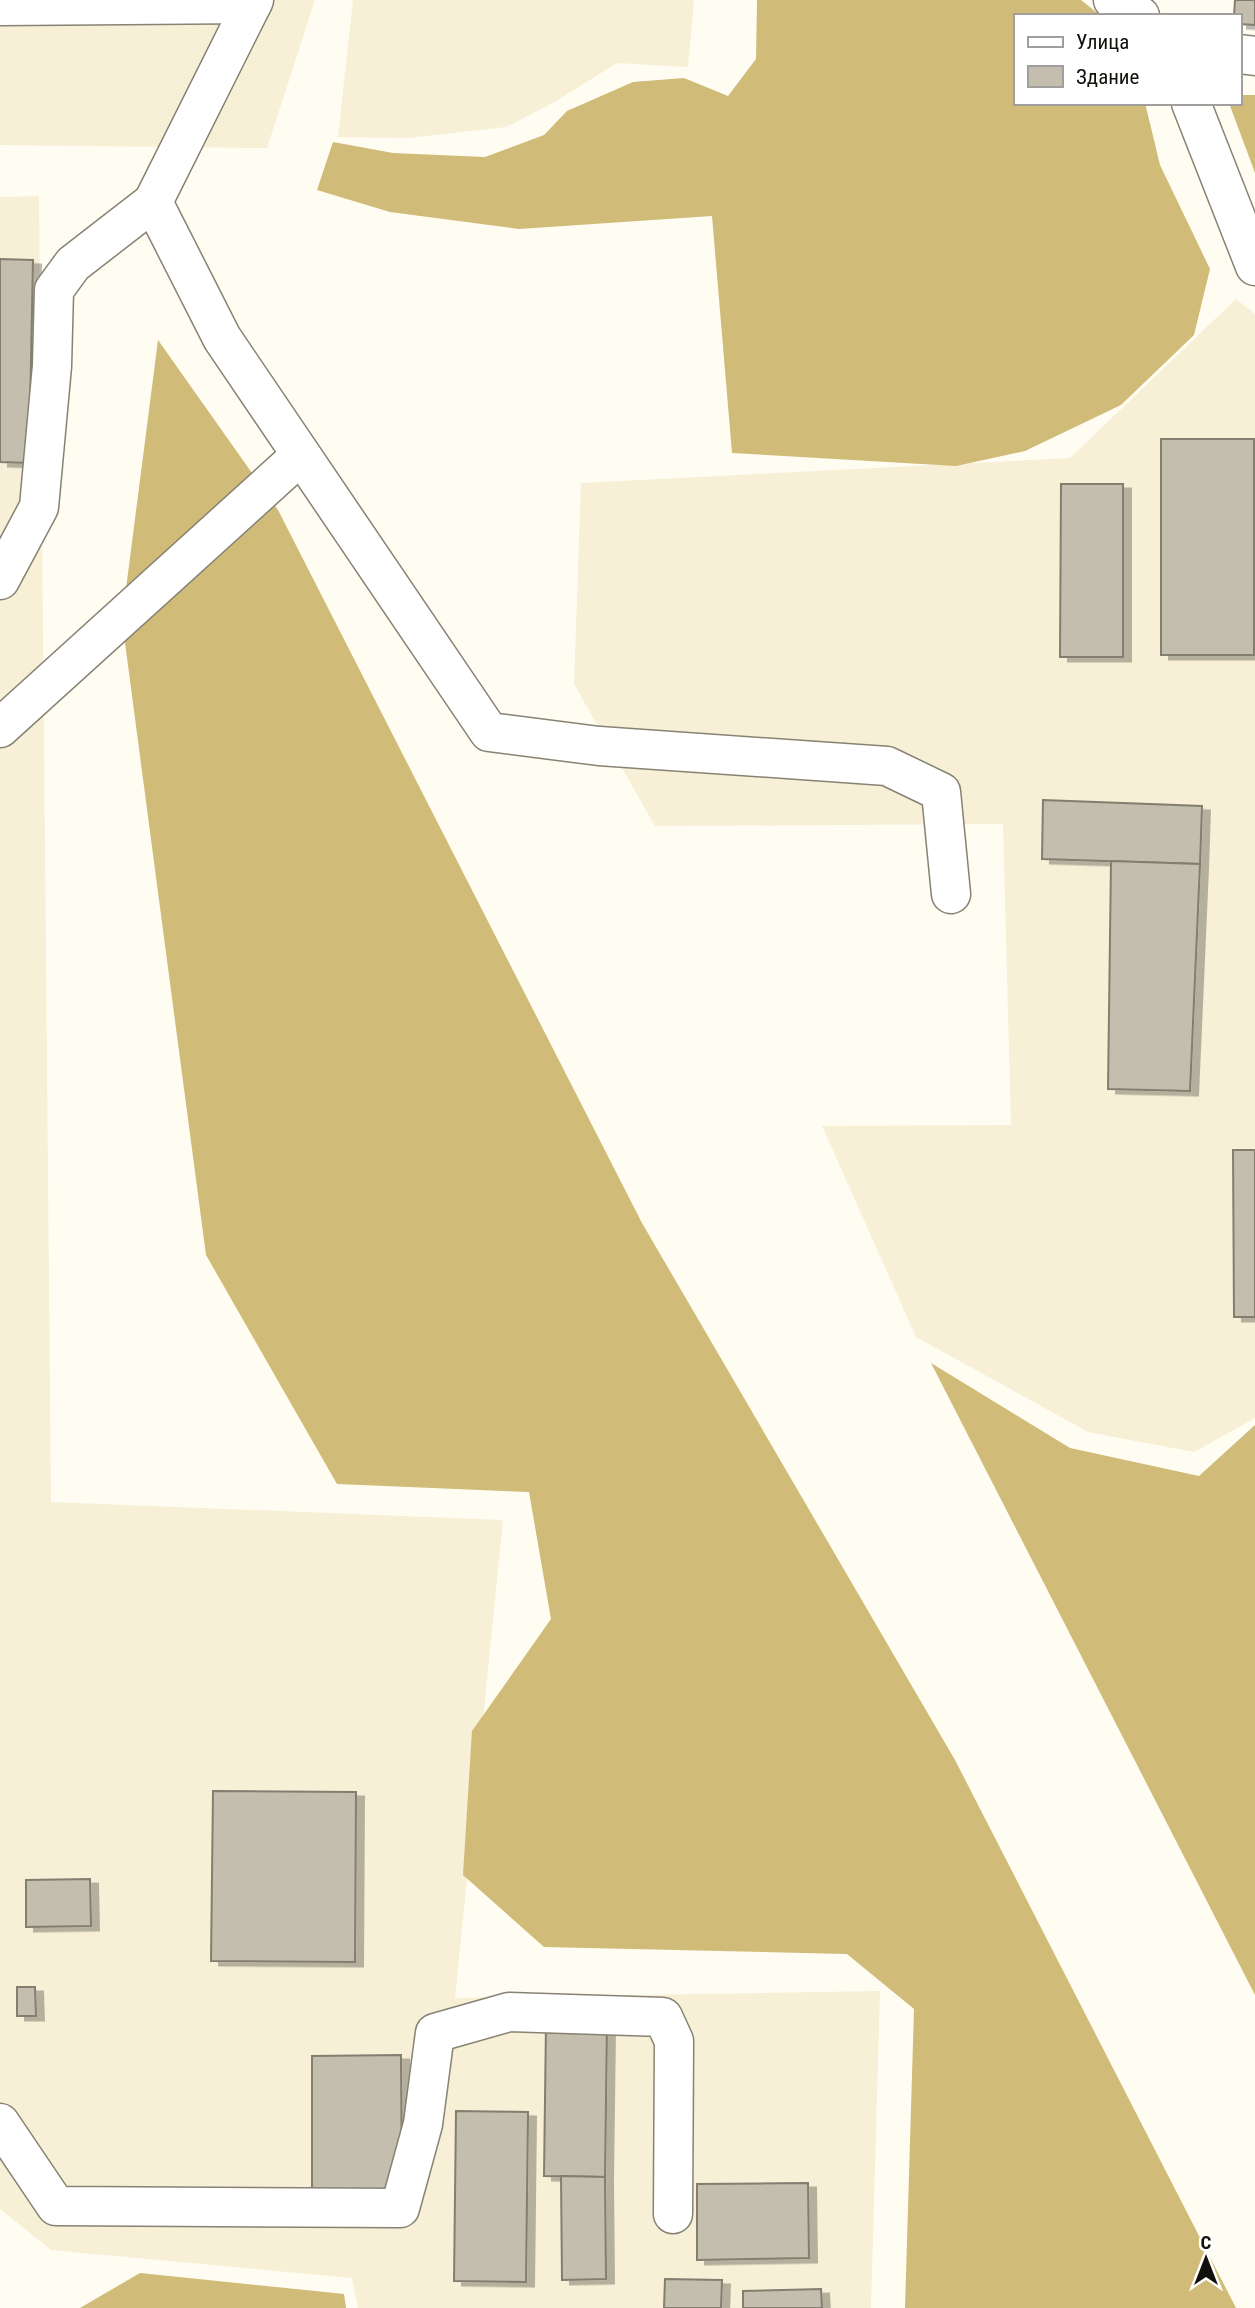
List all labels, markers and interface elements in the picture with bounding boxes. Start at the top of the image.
legend [1014,14,1241,105]
text: Улица [1076,30,1129,54]
text: Здание [1076,65,1140,89]
north arrow [1171,2224,1241,2294]
text: С [1201,2231,1212,2254]

